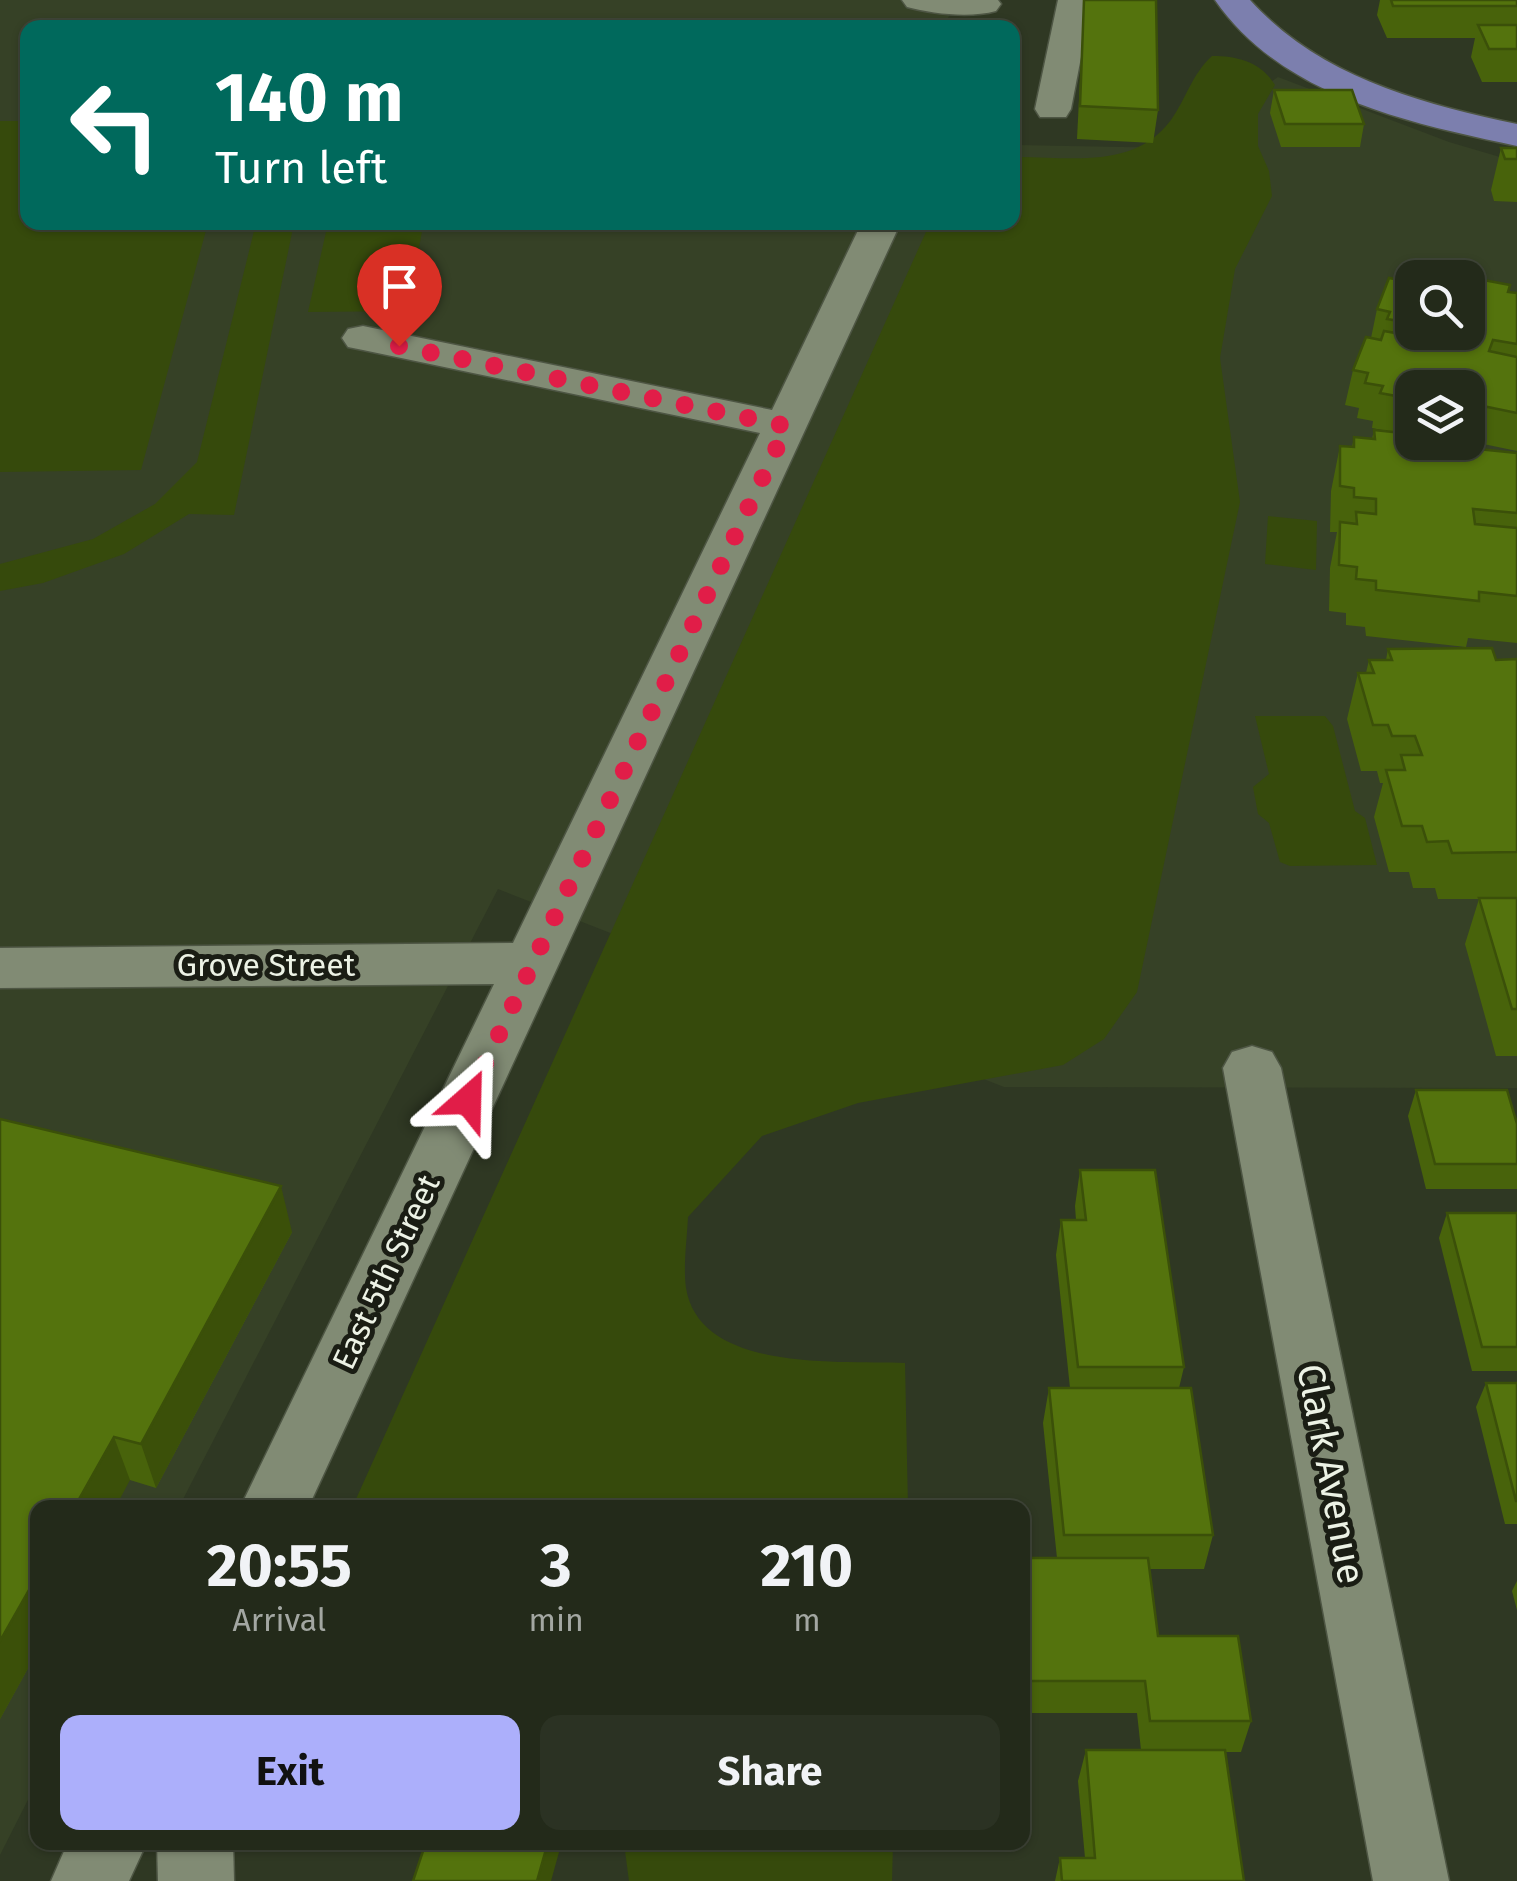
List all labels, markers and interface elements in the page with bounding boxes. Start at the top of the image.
text: 140 m [215,56,404,140]
icon: left [50,60,180,190]
text: Turn left [215,141,387,195]
pin [357,244,442,347]
icon: arrive [372,259,427,314]
map controls [1395,260,1485,460]
button: search [1395,260,1485,350]
button: layers [1395,370,1485,460]
street label: Grove Street [177,946,356,984]
position arrow [416,1048,520,1152]
street label: East 5th Street [324,1168,448,1375]
street label: Clark Avenue [1287,1360,1375,1588]
text: 20:55 [207,1530,352,1602]
text: 3 [541,1530,572,1602]
text: 210 [761,1530,853,1602]
text: Arrival [232,1601,326,1639]
text: min [529,1601,584,1639]
text: m [793,1601,821,1639]
button: Exit [60,1715,520,1830]
button: Share [540,1715,1000,1830]

